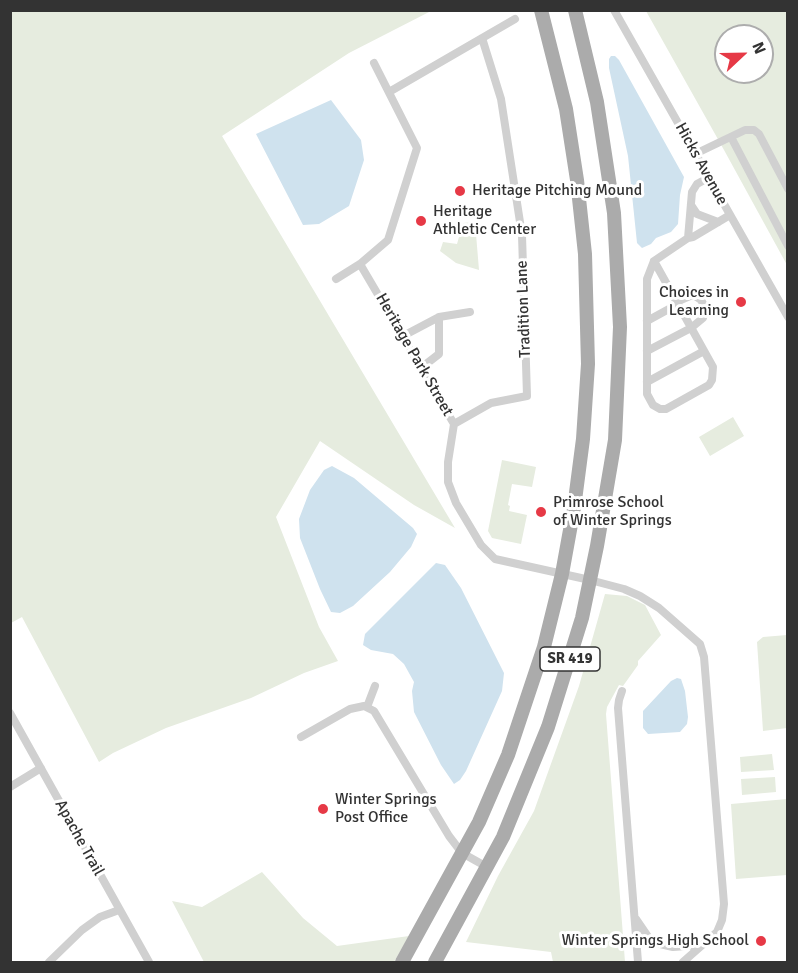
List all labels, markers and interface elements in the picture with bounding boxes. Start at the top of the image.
north arrow [714,24,774,84]
text: N [747,39,770,57]
street label: Hicks Avenue [670,119,732,209]
place label: Heritage Pitching Mound [472,181,642,201]
marker: Heritage Pitching Mound [453,184,467,198]
place label: Heritage Athletic Center [433,202,536,240]
marker: Heritage Athletic Center [414,214,428,228]
street label: Tradition Lane [513,260,535,358]
place label: Choices in Learning [659,283,729,321]
street label: Heritage Park Street [371,290,457,420]
marker: Choices in Learning [734,295,748,309]
place label: Primrose School of Winter Springs [553,493,672,531]
marker: Primrose School of Winter Springs [534,505,548,519]
road number: SR 419 [540,647,600,671]
place label: Winter Springs Post Office [335,790,437,828]
street label: Apache Trail [50,797,108,879]
marker: Winter Springs Post Office [316,802,330,816]
place label: Winter Springs High School [562,931,749,951]
marker: Winter Springs High School [754,934,768,948]

